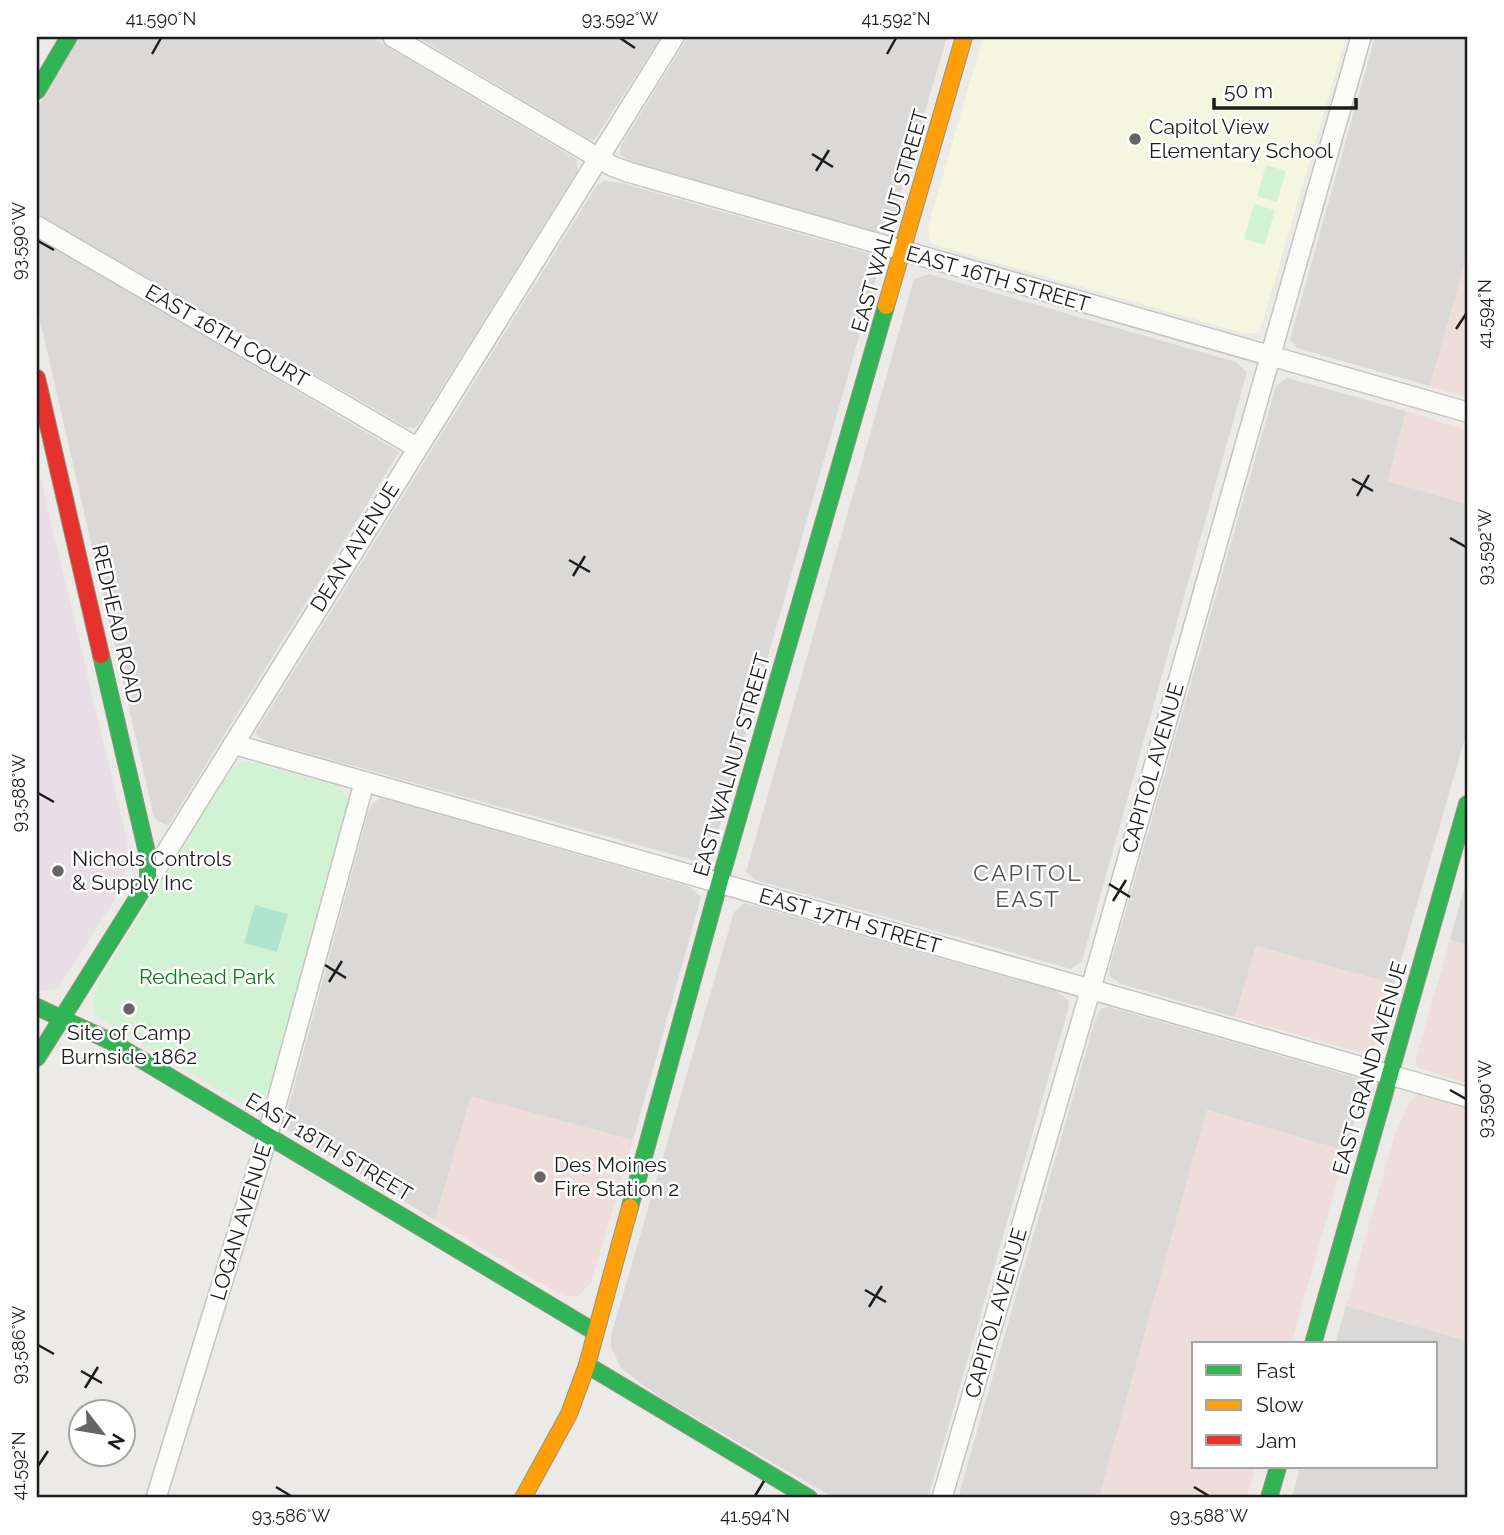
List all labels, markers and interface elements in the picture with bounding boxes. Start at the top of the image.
text: 41.590°N [126,8,196,29]
text: 93.592°W [582,8,659,29]
text: 41.592°N [861,8,931,29]
scale bar [1214,66,1355,110]
text: 50 m [1224,78,1273,103]
street label: EAST WALNUT STREET [846,106,933,335]
place label: Capitol View Elementary School [1149,114,1333,163]
marker: Capitol View Elementary School [1127,131,1143,147]
text: 93.590°W [8,202,29,280]
street label: EAST 16TH STREET [903,240,1093,317]
street label: EAST 16TH COURT [141,279,314,393]
text: 41.594°N [1474,279,1495,349]
street label: DEAN AVENUE [305,477,404,616]
text: 93.592°W [1474,508,1495,585]
street label: REDHEAD ROAD [87,542,148,706]
street label: EAST WALNUT STREET [688,650,775,879]
street label: CAPITOL AVENUE [1116,680,1189,856]
text: 93.588°W [8,754,29,832]
place label: Nichols Controls & Supply Inc [72,846,232,895]
district label: CAPITOL EAST [973,859,1083,912]
marker: Nichols Controls & Supply Inc [50,863,66,879]
street label: EAST 17TH STREET [756,883,944,959]
street label: EAST GRAND AVENUE [1327,958,1412,1177]
park label: Redhead Park [139,964,275,989]
marker: Site of Camp Burnside 1862 [121,1001,137,1017]
place label: Site of Camp Burnside 1862 [61,1020,197,1069]
text: 93.590°W [1474,1060,1495,1138]
street label: EAST 18TH STREET [242,1087,417,1206]
street label: LOGAN AVENUE [205,1141,276,1303]
place label: Des Moines Fire Station 2 [554,1152,679,1201]
marker: Des Moines Fire Station 2 [532,1169,548,1185]
street label: CAPITOL AVENUE [959,1225,1032,1401]
text: 93.586°W [8,1306,29,1384]
legend [1192,1342,1438,1468]
text: Fast [1256,1358,1296,1383]
text: Slow [1256,1392,1304,1417]
north arrow [66,1398,136,1468]
text: Jam [1256,1428,1297,1453]
text: N [103,1430,130,1454]
text: 41.592°N [8,1431,29,1501]
text: 93.586°W [252,1505,330,1526]
text: 41.594°N [720,1505,790,1526]
text: 93.588°W [1170,1505,1248,1526]

